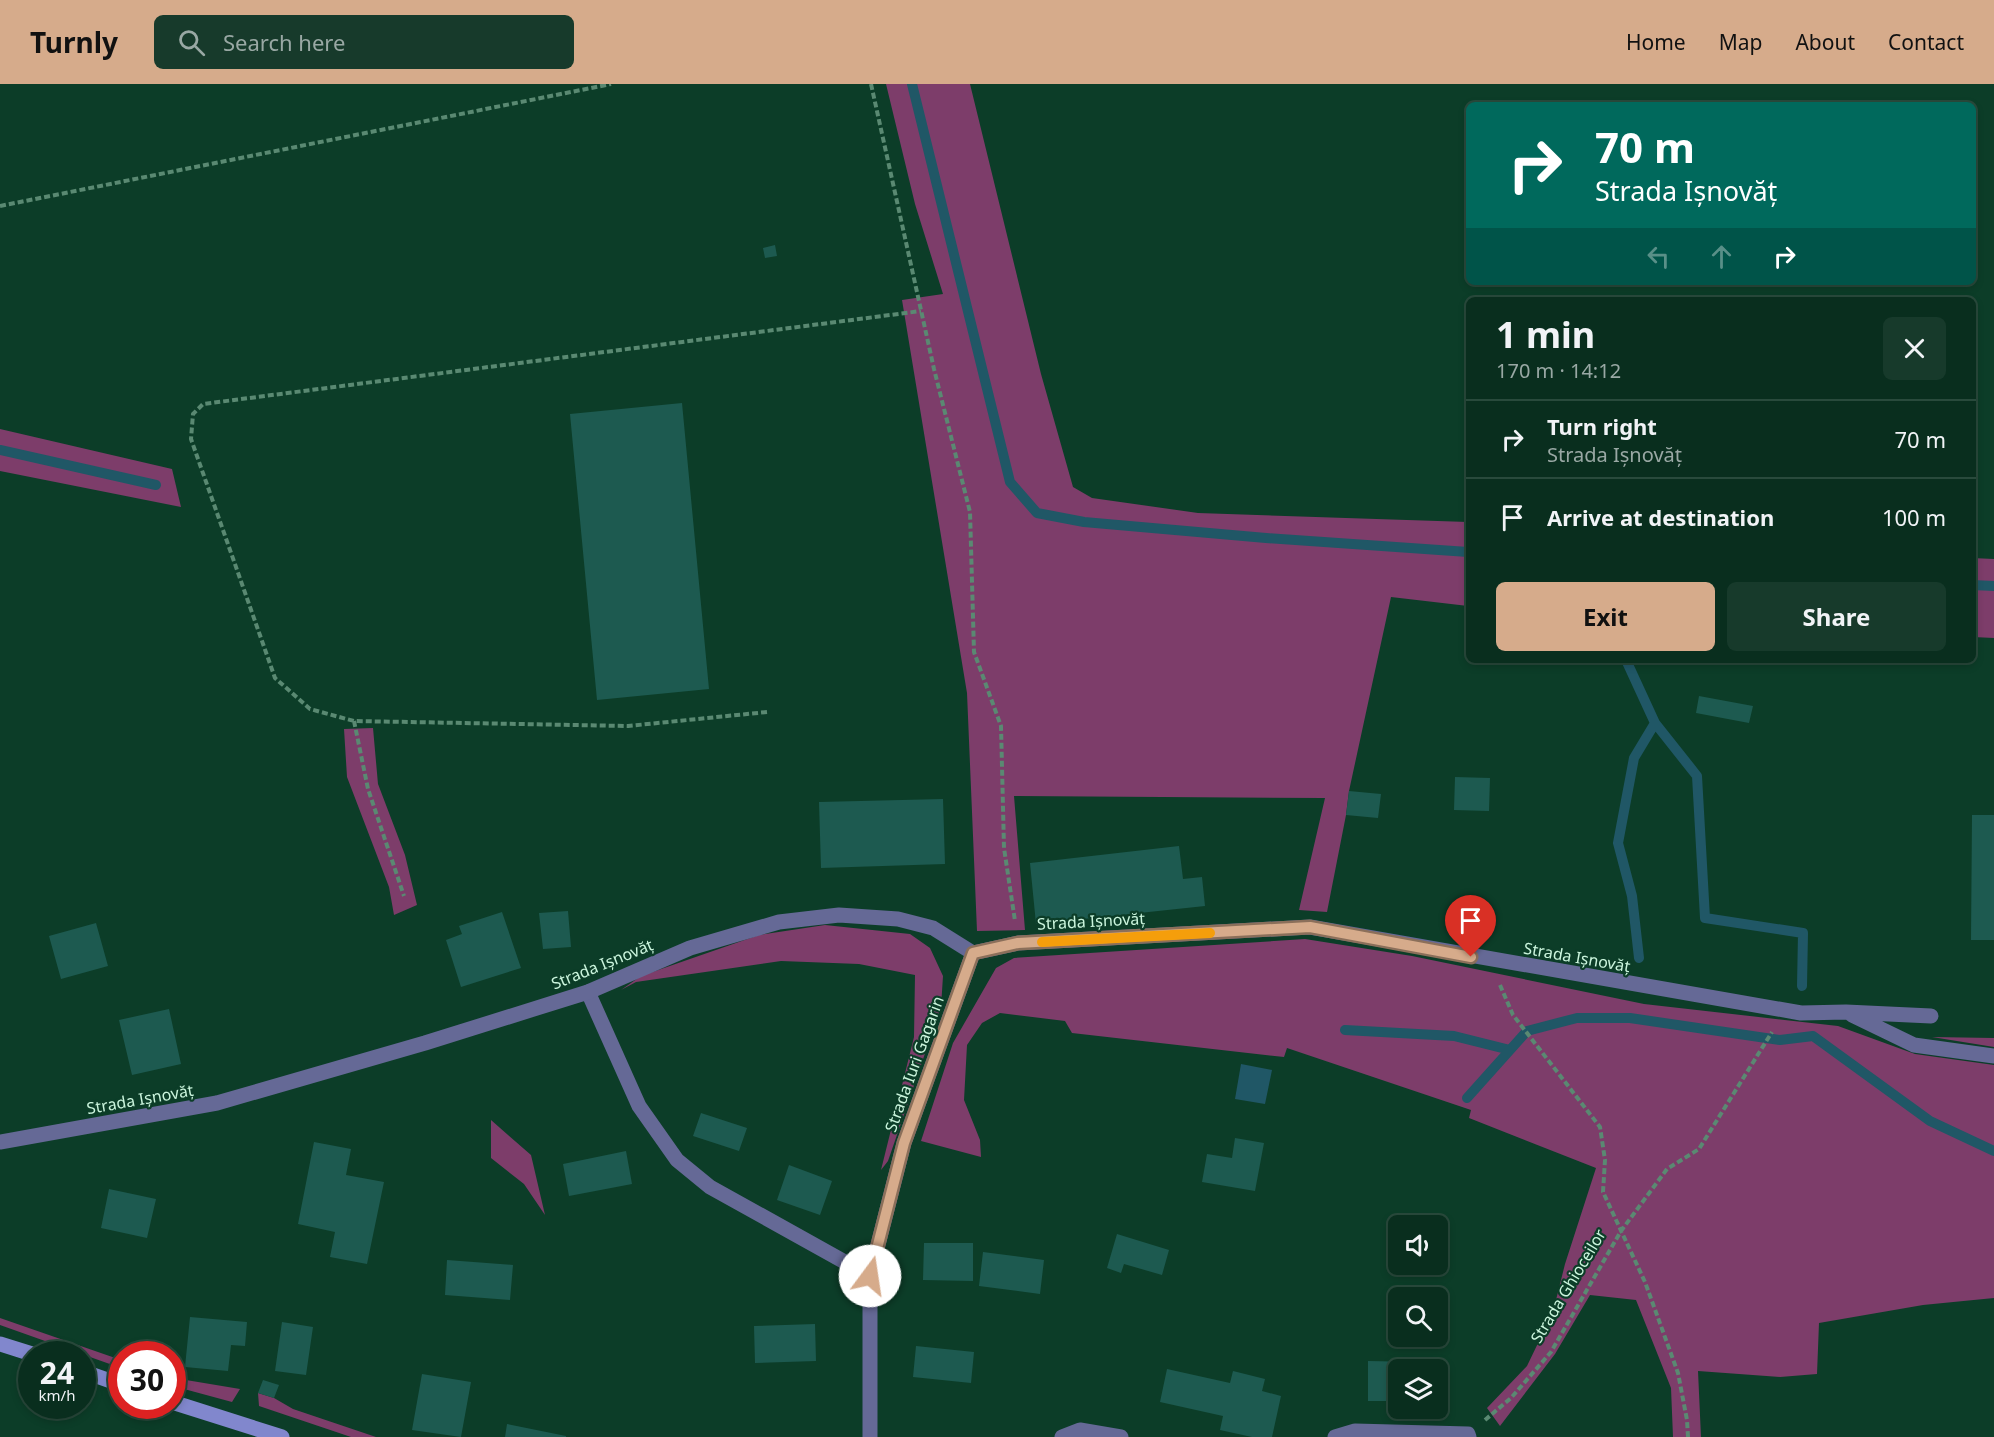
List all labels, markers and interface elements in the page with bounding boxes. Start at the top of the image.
search box [154,15,574,69]
text: Turnly [30,23,118,61]
icon: search [175,26,208,59]
text: Search here [223,27,345,57]
text: Home [1626,28,1686,56]
text: Map [1719,28,1762,56]
text: About [1795,28,1855,56]
text: Contact [1888,28,1964,56]
text: 70 m [1595,118,1695,175]
icon: right [1496,126,1574,204]
text: Strada Ișnovăț [1595,172,1777,209]
icon: left [1642,240,1675,273]
icon: ahead [1705,240,1738,273]
icon: right [1768,240,1801,273]
text: 1 min [1496,310,1595,359]
button: close [1883,317,1946,380]
text: 170 m · 14:12 [1496,357,1621,384]
text: Turn right [1547,411,1657,441]
icon: right [1496,423,1529,456]
text: 70 m [1895,424,1946,454]
text: Strada Ișnovăț [1547,441,1682,468]
icon: arrive [1496,501,1529,534]
text: Arrive at destination [1547,502,1774,532]
text: 100 m [1882,502,1946,532]
button: Exit [1496,582,1715,651]
button: Share [1727,582,1946,651]
pin [1445,895,1496,957]
icon: arrive [1454,904,1487,937]
street label: Strada Ișnovăț [1036,907,1146,935]
street label: Strada Ișnovăț [548,933,656,994]
street label: Strada Ișnovăț [1522,937,1632,977]
street label: Strada Iuri Gagarin [879,993,949,1135]
street label: Strada Ișnovăț [85,1079,195,1119]
map controls [1388,1215,1448,1419]
button: sound [1388,1215,1448,1275]
street label: Strada Ghioceilor [1525,1225,1611,1347]
position arrow [838,1244,902,1308]
button: search [1388,1287,1448,1347]
speed limit sign: 30 [108,1341,186,1419]
text: 24 [40,1352,74,1393]
button: layers [1388,1359,1448,1419]
text: km/h [39,1385,75,1405]

